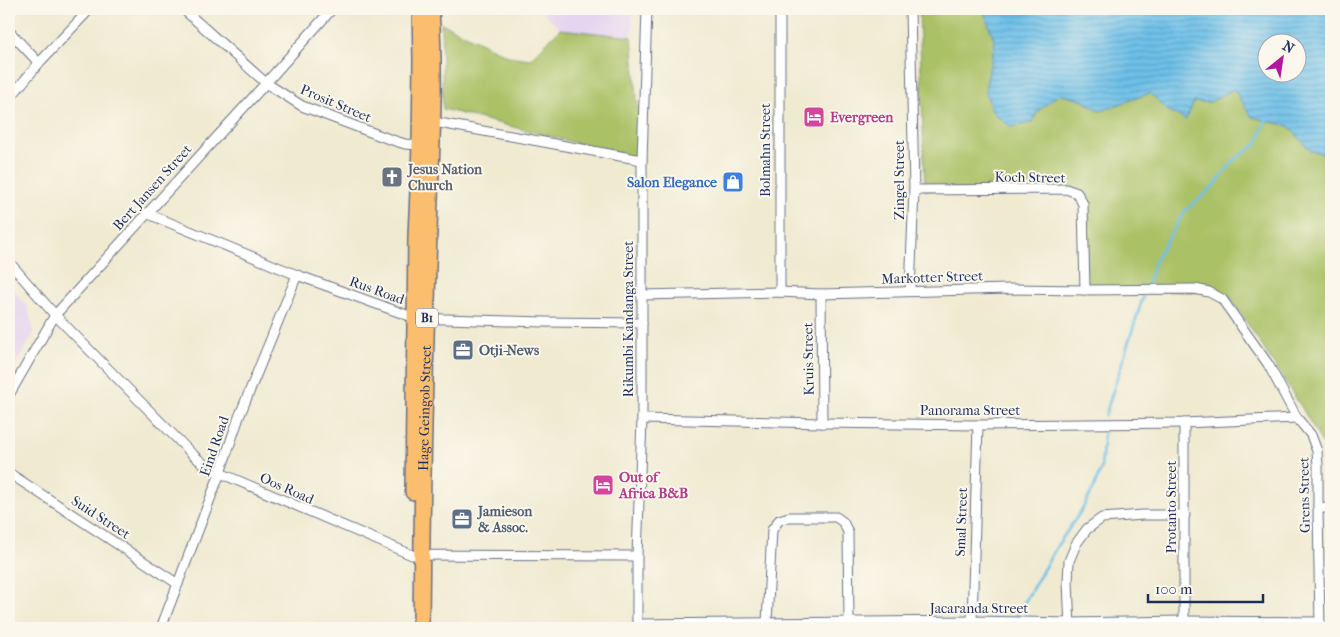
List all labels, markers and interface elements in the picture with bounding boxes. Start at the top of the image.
north arrow [1258,32,1308,82]
text: N [1279,37,1297,57]
street label: Prosit Street [298,81,374,126]
street label: Bolmahn Street [757,103,774,197]
hotel icon: Evergreen [802,105,826,129]
place label: Evergreen [830,109,894,126]
street label: Zingel Street [891,140,908,220]
street label: Bert Jansen Street [109,141,195,234]
place label: Jesus Nation Church [406,161,483,194]
church icon: Jesus Nation Church [380,165,404,189]
street label: Koch Street [994,168,1066,187]
shop icon: Salon Elegance [721,170,745,194]
place label: Salon Elegance [627,174,717,191]
street label: Rikumbi Kandanga Street [620,241,637,397]
street label: Markotter Street [881,267,983,288]
street label: Rus Road [347,273,407,308]
road number: B1 [416,308,438,328]
street label: Kruis Street [799,322,818,396]
office icon: Otji-News [451,338,475,362]
place label: Otji-News [479,342,540,359]
street label: Hage Geingob Street [415,345,435,471]
street label: Panorama Street [920,402,1020,419]
street label: Eind Road [196,413,233,478]
street label: Grens Street [1295,457,1314,533]
street label: Protanto Street [1163,461,1180,553]
street label: Oos Road [257,469,317,508]
place label: Out of Africa B&B [618,469,688,502]
hotel icon: Out of Africa B&B [591,473,615,497]
street label: Smal Street [952,487,971,557]
street label: Suid Street [68,492,133,543]
place label: Jamieson & Assoc. [476,503,533,536]
office icon: Jamieson & Assoc. [450,507,474,531]
scale bar [1148,572,1262,604]
text: 100 m [1155,580,1193,598]
street label: Jacaranda Street [929,600,1028,617]

